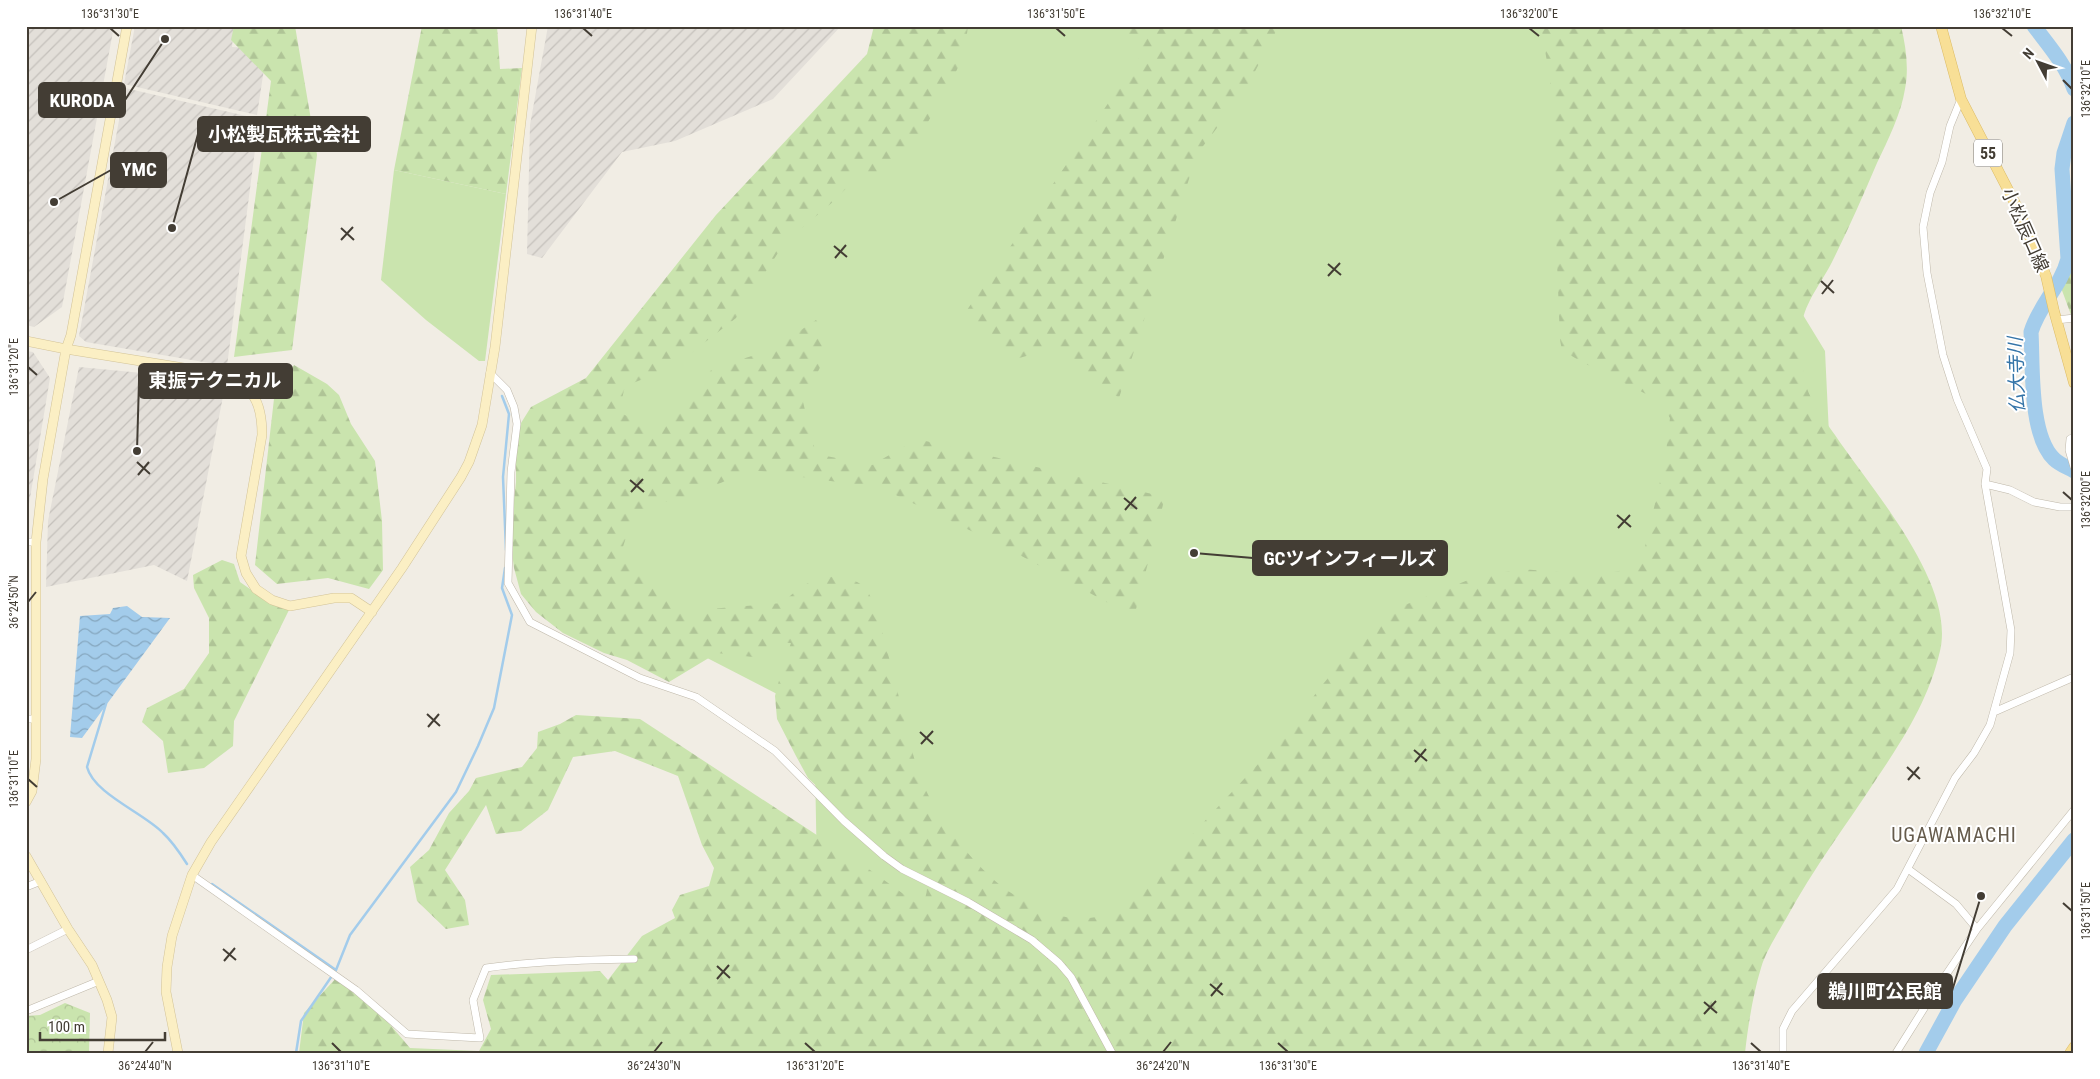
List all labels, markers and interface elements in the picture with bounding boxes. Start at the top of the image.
text: 136°31'30"E [81,7,139,21]
text: 136°31'40"E [554,7,612,21]
text: 136°31'50"E [1027,7,1085,21]
text: 136°32'00"E [1500,7,1558,21]
text: 136°32'10"E [1973,7,2031,21]
north arrow [2012,38,2062,88]
text: N [2019,45,2037,62]
text: 136°32'10"E [2079,60,2093,118]
callout: KURODA [39,83,125,117]
text: KURODA [49,89,115,112]
callout: 小松製瓦株式会社 [198,117,370,151]
text: 小松製瓦株式会社 [208,123,360,146]
road number: 55 [1974,140,2002,167]
callout: YMC [111,153,166,187]
text: YMC [121,158,157,181]
street label: 小松辰口線 [1998,184,2053,275]
water label: 仏大寺川 [2004,335,2029,413]
text: 136°31'20"E [7,338,21,396]
callout: 東振テクニカル [139,364,292,398]
text: 東振テクニカル [148,369,282,392]
text: 136°32'00"E [2079,471,2093,529]
callout: GCツインフィールズ [1253,541,1447,575]
text: GCツインフィールズ [1263,547,1437,570]
text: 36°24'50"N [7,575,21,629]
text: 136°31'10"E [7,750,21,808]
district label: UGAWAMACHI [1891,823,2017,847]
text: 136°31'50"E [2079,882,2093,940]
callout: 鵜川町公民館 [1818,974,1952,1008]
text: 鵜川町公民館 [1828,980,1942,1003]
scale bar [40,1009,165,1041]
text: 100 m [48,1018,85,1036]
text: 36°24'40"N [118,1059,172,1073]
text: 136°31'10"E [312,1059,370,1073]
text: 36°24'30"N [627,1059,681,1073]
text: 136°31'20"E [786,1059,844,1073]
text: 36°24'20"N [1136,1059,1190,1073]
text: 136°31'30"E [1259,1059,1317,1073]
text: 136°31'40"E [1732,1059,1790,1073]

